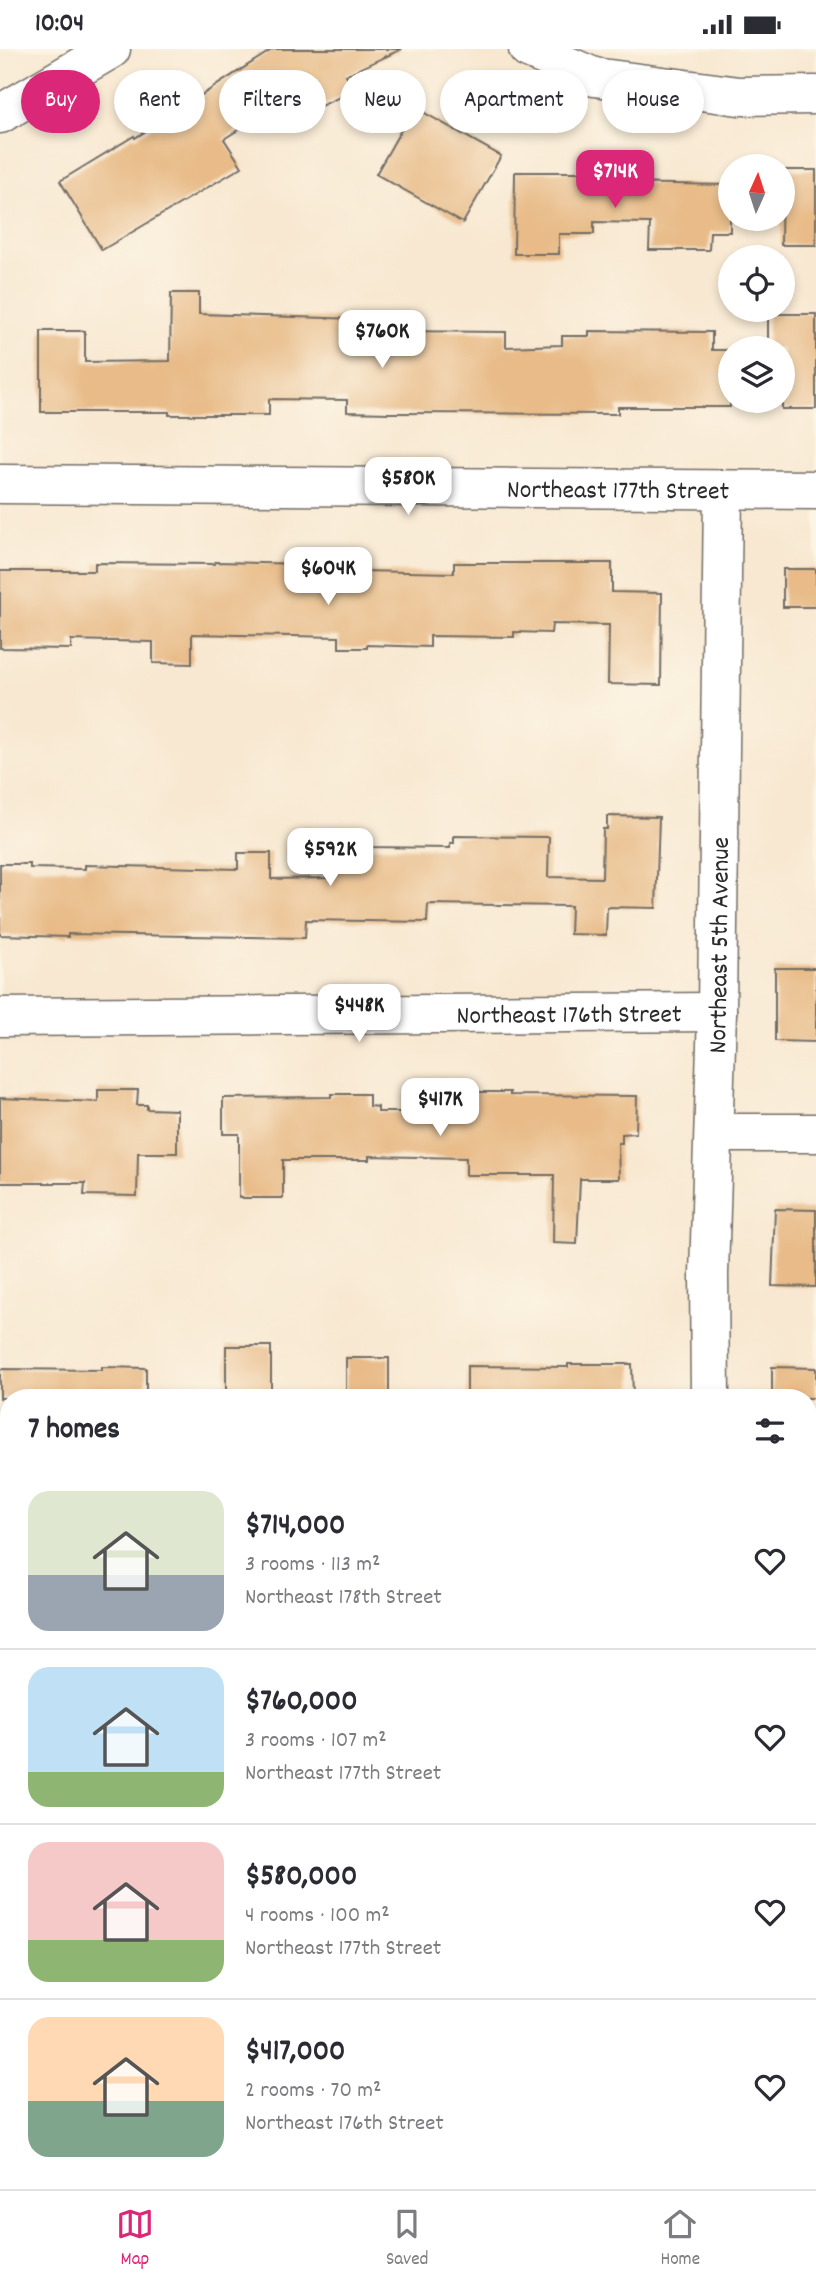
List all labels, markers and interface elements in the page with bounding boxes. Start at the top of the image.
text: 10:04 [35,6,84,43]
chip: Buy [21,70,100,133]
chip: Rent [114,70,205,133]
chip: Filters [219,70,326,133]
chip: New [340,70,426,133]
chip: Apartment [440,70,588,133]
chip: House [602,70,704,133]
pin: $714K [566,151,664,210]
north arrow [718,154,794,231]
map controls [718,154,795,413]
text: $714K [592,156,638,189]
button: locate [718,245,795,322]
pin: $760K [333,311,431,370]
text: $760K [355,316,409,349]
button: layers [718,336,795,413]
pin: $580K [359,457,457,517]
text: $580K [381,463,435,496]
street label: Northeast 177th Street [507,473,730,511]
pin: $604K [279,547,377,607]
text: $604K [300,553,356,586]
pin: $592K [281,829,379,888]
text: $592K [303,834,357,867]
street label: Northeast 5th Avenue [701,837,741,1054]
pin: $448K [310,985,408,1044]
text: $448K [334,990,384,1023]
street label: Northeast 176th Street [456,997,682,1036]
pin: $417K [391,1079,489,1138]
text: $417K [417,1084,463,1117]
text: 7 homes [28,1410,120,1453]
icon: filters [751,1412,789,1450]
text: $714,000 [245,1506,345,1549]
icon: home [84,1519,168,1603]
icon: heart [751,1542,789,1580]
text: 3 rooms · 113 m² [245,1549,381,1582]
text: Northeast 178th Street [245,1582,442,1615]
text: $760,000 [245,1682,358,1725]
icon: home [84,1695,168,1779]
icon: heart [751,1718,789,1756]
text: 3 rooms · 107 m² [245,1725,387,1758]
text: Northeast 177th Street [245,1758,441,1791]
text: $580,000 [245,1857,357,1900]
icon: home [84,1870,168,1954]
icon: heart [751,1893,789,1931]
text: 4 rooms · 100 m² [245,1900,390,1933]
text: Northeast 177th Street [245,1933,441,1966]
text: $417,000 [245,2032,345,2075]
icon: home [84,2045,168,2129]
icon: heart [751,2068,789,2106]
text: 2 rooms · 70 m² [245,2075,381,2108]
text: Northeast 176th Street [245,2108,444,2141]
tab: Map [116,2205,154,2274]
tab: Saved [386,2205,428,2274]
tab: Home [660,2205,700,2274]

